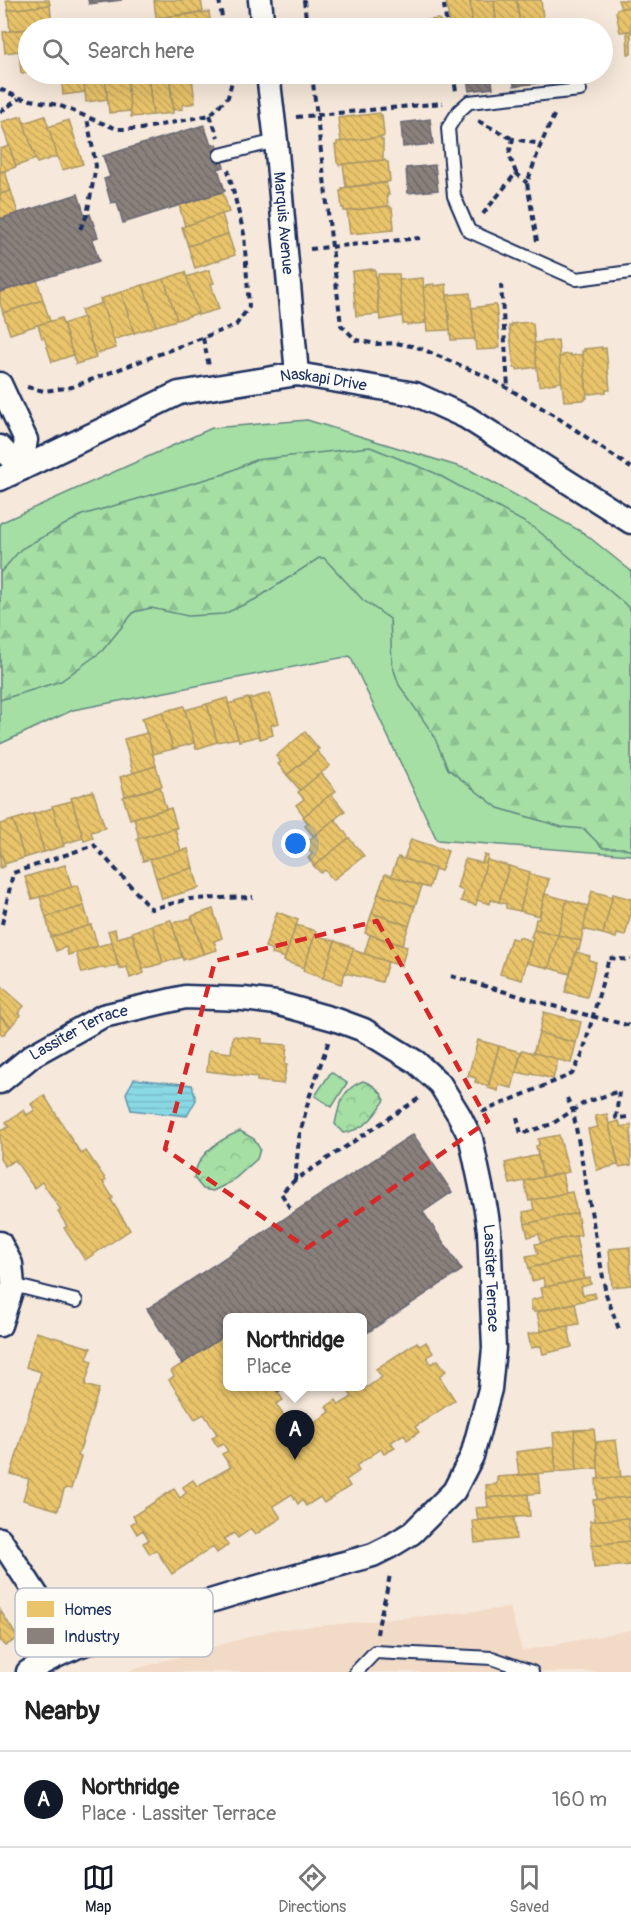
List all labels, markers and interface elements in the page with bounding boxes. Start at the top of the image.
search box [18,18,613,84]
icon: search [39,35,72,68]
text: Search here [87,37,194,65]
street label: Marquis Avenue [269,171,298,275]
street label: Naskapi Drive [279,364,369,396]
your location [281,829,310,858]
street label: Lassiter Terrace [26,1001,130,1065]
street label: Lassiter Terrace [478,1223,503,1332]
popup [223,1313,367,1391]
text: Northridge [246,1326,344,1354]
text: Place [246,1354,291,1379]
pin: A [276,1410,314,1460]
legend [15,1588,213,1657]
text: Homes [64,1600,112,1620]
text: Industry [64,1627,120,1647]
text: Nearby [24,1695,100,1727]
text: Northridge [81,1773,179,1801]
text: A [37,1787,50,1812]
text: 160 m [552,1787,607,1812]
text: Place · Lassiter Terrace [81,1801,276,1826]
tab: Map [82,1861,115,1917]
tab: Directions [278,1861,346,1917]
tab: Saved [510,1861,549,1917]

